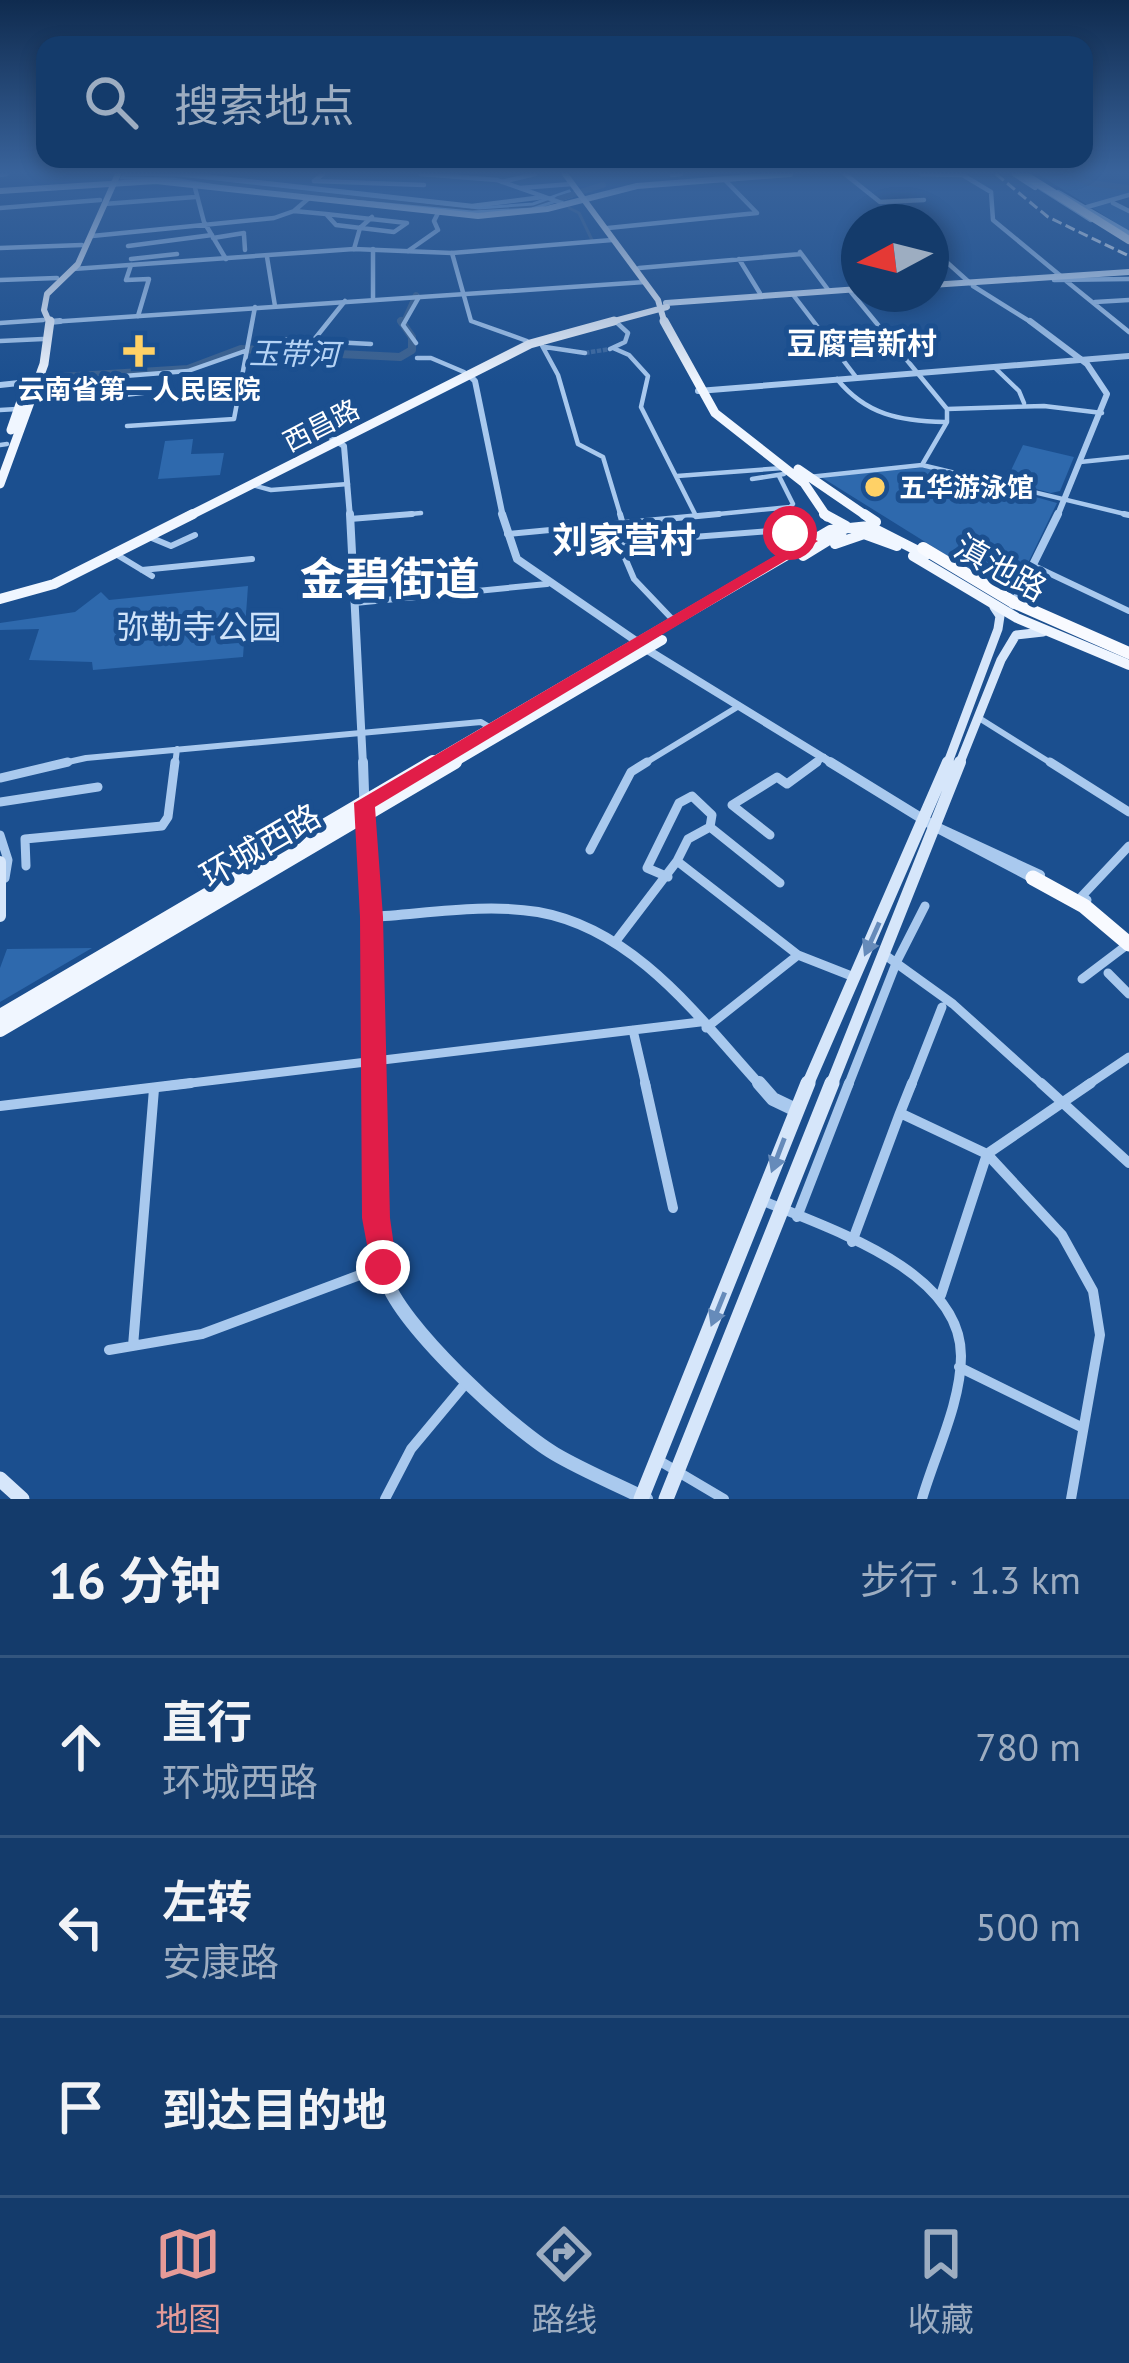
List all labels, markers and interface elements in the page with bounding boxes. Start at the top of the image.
search box [36,36,1093,168]
icon: search [78,69,144,135]
text: 搜索地点 [174,76,354,134]
north arrow [841,204,949,312]
district label: 豆腐营新村 [787,323,937,362]
water label: 玉带河 [249,333,344,373]
marker: 云南省第一人民医院 [123,335,155,367]
place label: 云南省第一人民医院 [18,372,261,406]
street label: 西昌路 [277,391,365,459]
place label: 五华游泳馆 [899,470,1034,504]
marker: 五华游泳馆 [862,474,888,500]
route start [763,506,817,560]
district label: 刘家营村 [552,516,696,563]
street label: 滇池路 [947,524,1055,610]
district label: 金碧街道 [300,549,480,607]
park label: 弥勒寺公园 [117,605,282,648]
street label: 环城西路 [192,793,328,897]
one-way arrow [862,922,882,957]
one-way arrow [768,1138,787,1174]
route end [356,1240,410,1294]
one-way arrow [707,1291,726,1327]
text: 16 分钟 [48,1547,221,1613]
text: 步行 · 1.3 km [860,1554,1081,1605]
text: 直行 [162,1692,252,1750]
icon: ahead [48,1714,114,1780]
text: 780 m [975,1721,1081,1772]
text: 环城西路 [162,1756,318,1807]
text: 左转 [162,1872,252,1930]
icon: left [48,1894,114,1960]
text: 500 m [975,1901,1081,1952]
text: 安康路 [162,1936,279,1987]
icon: arrive [48,2074,114,2140]
text: 到达目的地 [162,2080,387,2138]
tab: 地图 [155,2221,221,2341]
tab: 路线 [531,2221,597,2341]
tab: 收藏 [908,2221,974,2341]

